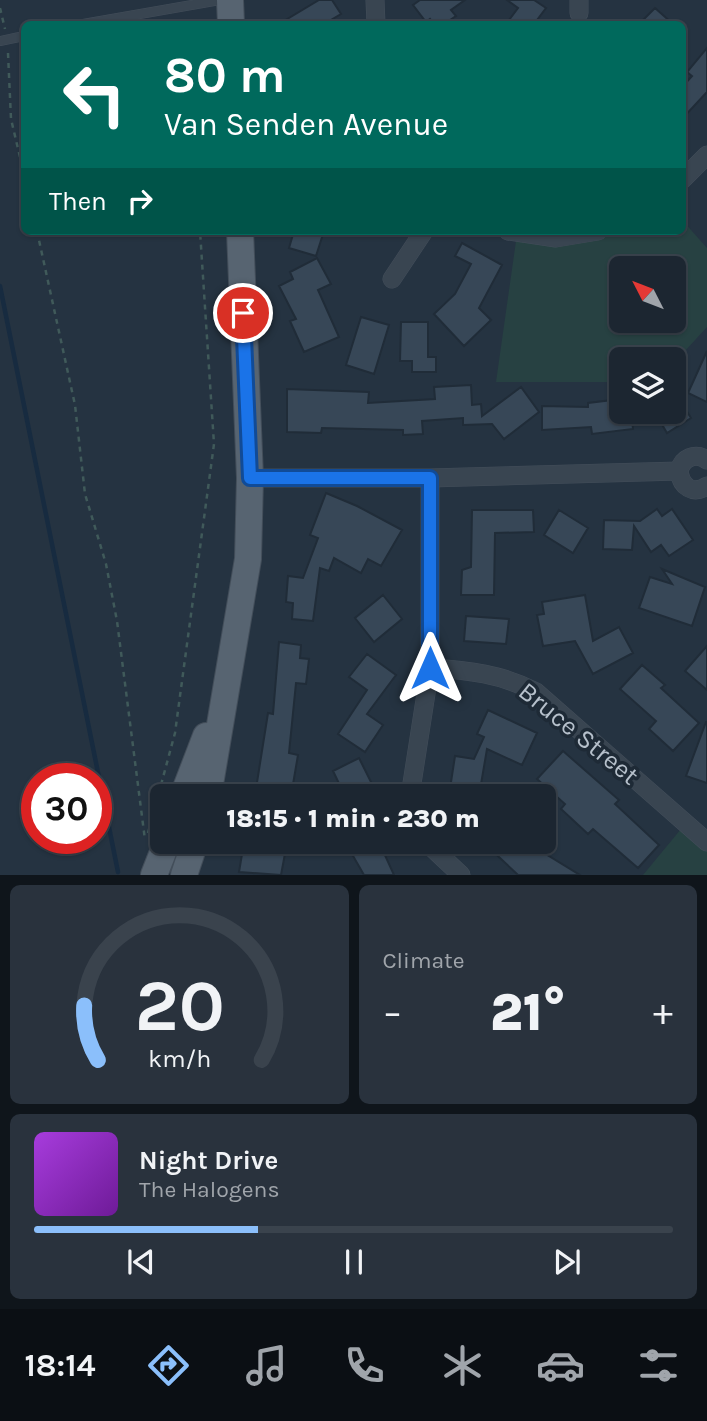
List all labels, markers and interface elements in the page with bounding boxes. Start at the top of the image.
text: 80 m [164,47,286,104]
icon: left [49,49,140,140]
text: Van Senden Avenue [164,106,448,143]
icon: right [121,182,159,220]
text: Then [49,186,107,217]
north arrow [609,256,686,332]
map controls [609,256,686,424]
pin [213,283,273,343]
icon: arrive [224,294,262,332]
button: layers [609,347,686,424]
position arrow [393,631,467,705]
street label: Bruce Street [512,676,645,791]
speed limit sign: 30 [21,763,112,854]
text: 18:15 · 1 min · 230 m [226,803,480,834]
text: Climate [383,947,465,974]
text: 20 [134,964,224,1049]
text: 21° [490,982,566,1043]
text: − [383,990,402,1035]
text: + [653,990,673,1035]
text: km/h [148,1044,211,1073]
text: Night Drive [139,1145,278,1176]
text: The Halogens [139,1176,279,1203]
icon: previous [122,1243,160,1281]
icon: pause [335,1243,373,1281]
icon: next [548,1243,586,1281]
icon: directions [144,1341,193,1390]
icon: music [242,1341,291,1390]
icon: phone [340,1341,389,1390]
icon: climate [438,1341,487,1390]
icon: car [536,1341,585,1390]
icon: filters [634,1341,683,1390]
text: 18:14 [24,1347,96,1384]

